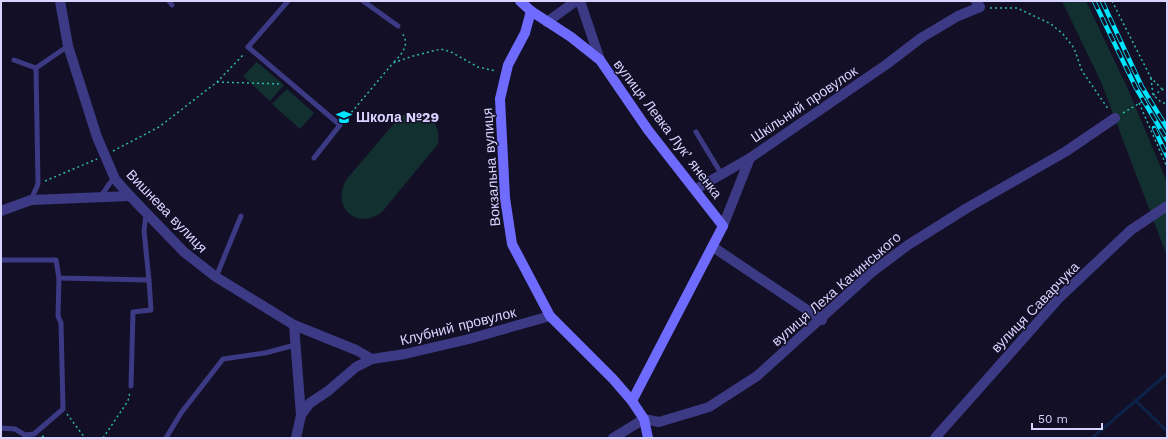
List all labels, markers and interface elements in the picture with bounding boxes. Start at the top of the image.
street label: вулиця Левка Лукʼяненка [611,56,726,202]
street label: Шкільний провулок [748,62,861,146]
street label: Вокзальна вулиця [479,107,503,227]
school or university icon: Школа №29 [335,108,353,126]
place label: Школа №29 [356,109,439,125]
street label: Вишнева вулиця [123,166,211,256]
street label: вулиця Леха Качинського [768,228,904,349]
street label: вулиця Саварчука [988,258,1082,355]
street label: Клубний провулок [398,304,518,348]
scale bar [1032,405,1102,431]
text: 50 m [1038,412,1068,426]

